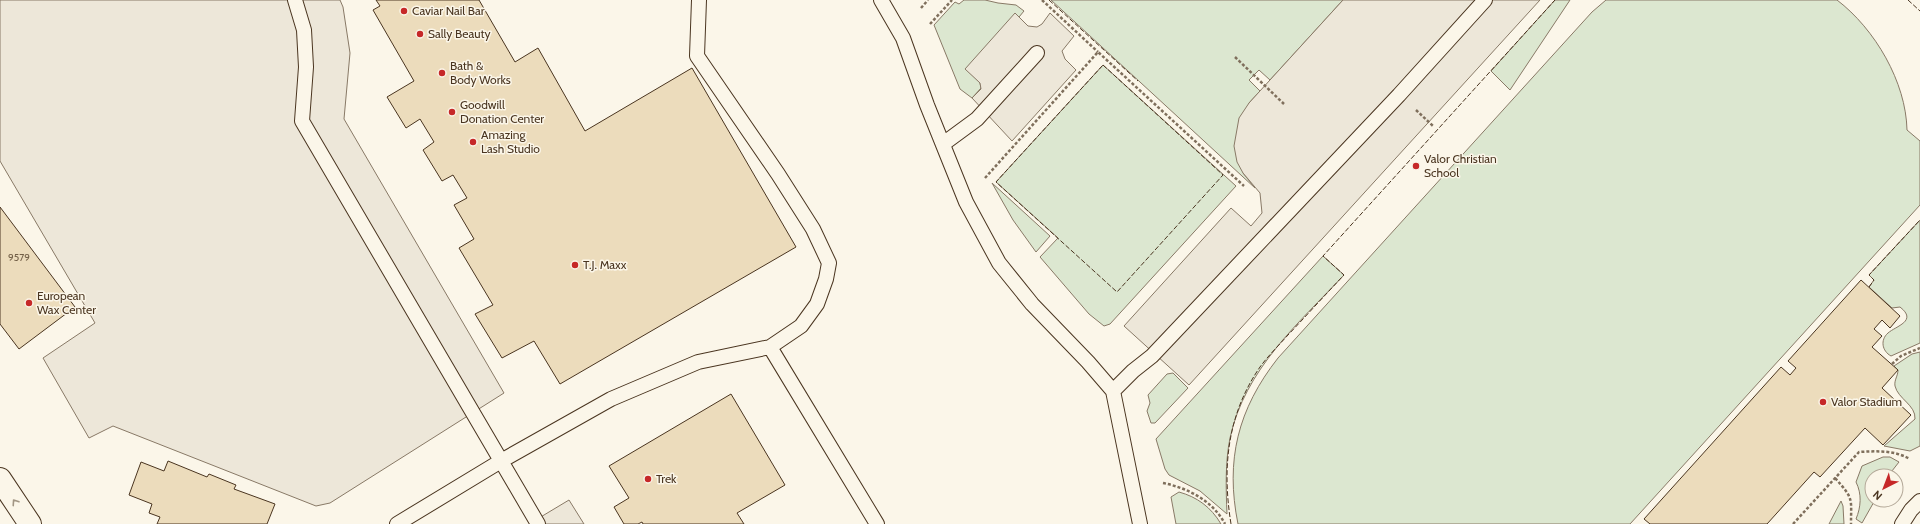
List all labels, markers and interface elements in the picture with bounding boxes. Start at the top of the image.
place label: Caviar Nail Bar [412,3,485,18]
marker: Caviar Nail Bar [399,6,409,16]
place label: Sally Beauty [428,26,491,41]
marker: Sally Beauty [415,29,425,39]
place label: Bath & Body Works [450,58,511,87]
marker: Bath & Body Works [437,68,447,78]
place label: Goodwill Donation Center [460,97,544,126]
marker: Goodwill Donation Center [447,107,457,117]
place label: Amazing Lash Studio [481,127,540,156]
marker: Amazing Lash Studio [468,137,478,147]
place label: Valor Christian School [1424,151,1497,180]
marker: Valor Christian School [1411,161,1421,171]
house number: 9579 [8,251,30,264]
place label: T.J. Maxx [583,257,627,272]
marker: T.J. Maxx [570,260,580,270]
place label: European Wax Center [37,288,96,317]
marker: European Wax Center [24,298,34,308]
place label: Valor Stadium [1831,394,1902,409]
marker: Valor Stadium [1818,397,1828,407]
north arrow [1864,468,1904,508]
place label: Trek [656,471,677,486]
marker: Trek [643,474,653,484]
text: N [1870,488,1885,503]
one-way arrow [13,499,20,506]

